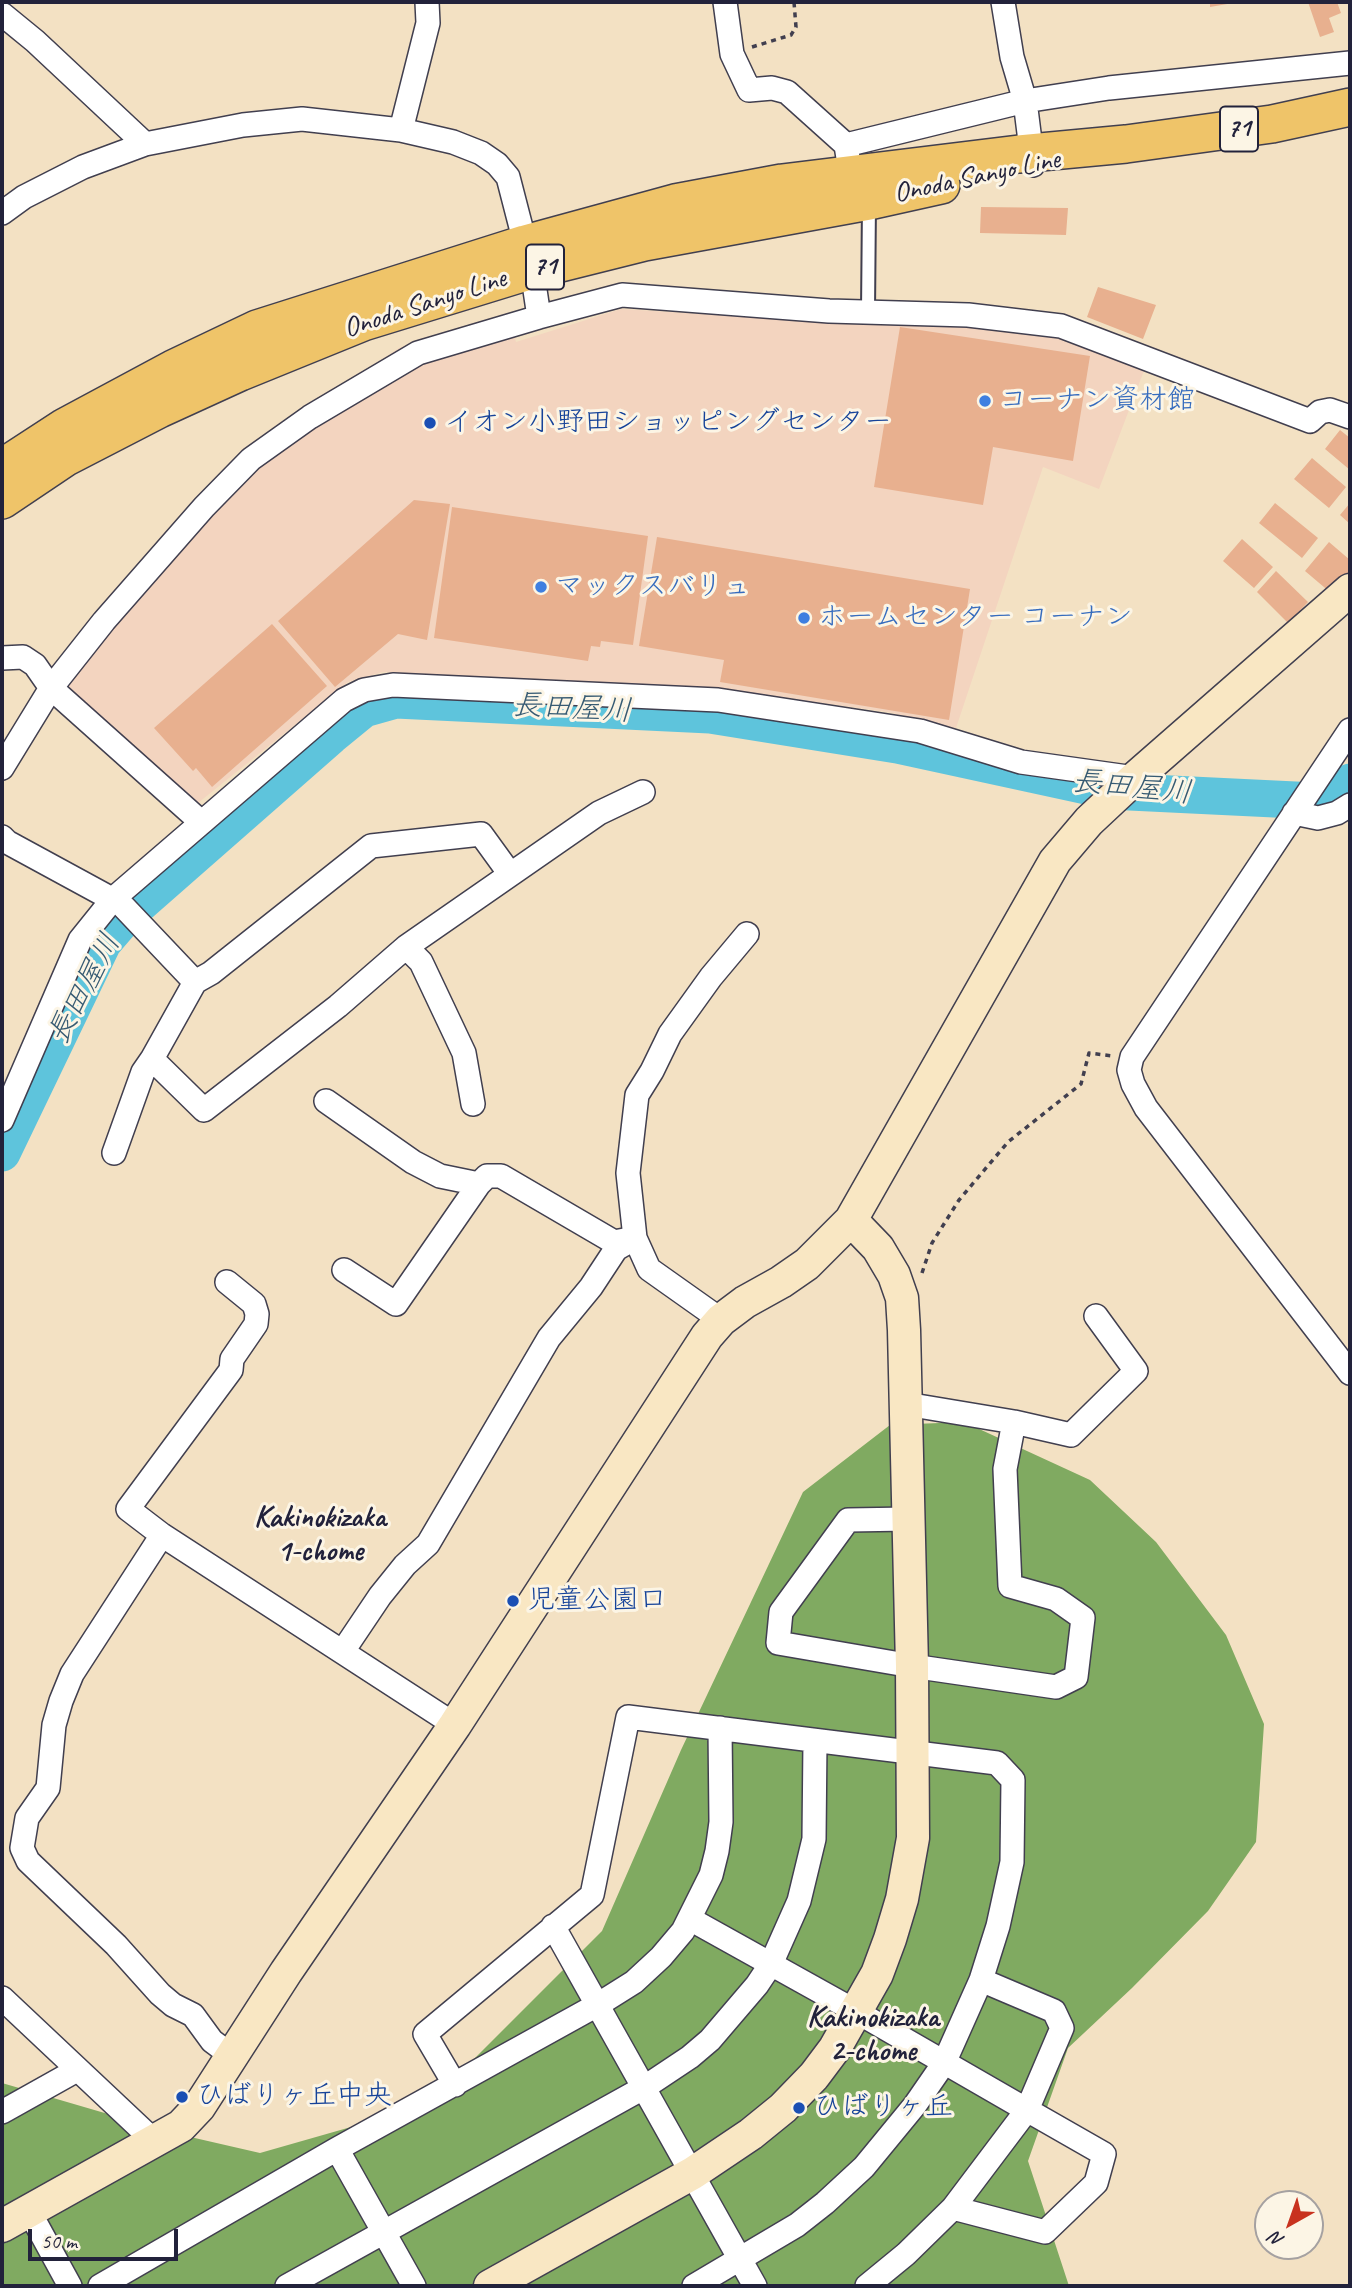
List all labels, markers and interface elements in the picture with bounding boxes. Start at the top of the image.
road number: 71 [1220,106,1258,152]
street label: Onoda Sanyo Line [891,143,1063,211]
road number: 71 [526,244,564,290]
street label: Onoda Sanyo Line [339,262,511,346]
place label: コーナン資材館 [999,384,1195,418]
marker: コーナン資材館 [977,393,993,409]
place label: イオン小野田ショッピングセンター [444,406,892,440]
marker: イオン小野田ショッピングセンター [422,415,438,431]
place label: マックスバリュ [555,570,751,604]
marker: マックスバリュ [533,579,549,595]
place label: ホームセンター コーナン [818,601,1133,635]
marker: ホームセンター コーナン [796,610,812,626]
water label: 長田屋川 [511,688,633,730]
water label: 長田屋川 [1070,764,1194,812]
water label: 長田屋川 [41,928,129,1050]
district label: Kakinokizaka 1-chome [254,1500,386,1570]
place label: 児童公園口 [527,1584,667,1618]
marker: 児童公園口 [505,1593,521,1609]
district label: Kakinokizaka 2-chome [807,2000,939,2070]
place label: ひばりヶ丘中央 [196,2080,392,2114]
marker: ひばりヶ丘中央 [174,2089,190,2105]
place label: ひばりヶ丘 [813,2091,953,2125]
marker: ひばりヶ丘 [791,2100,807,2116]
north arrow [1254,2190,1324,2260]
scale bar [32,2214,182,2258]
text: N [1265,2227,1289,2253]
text: 50 m [41,2228,77,2254]

